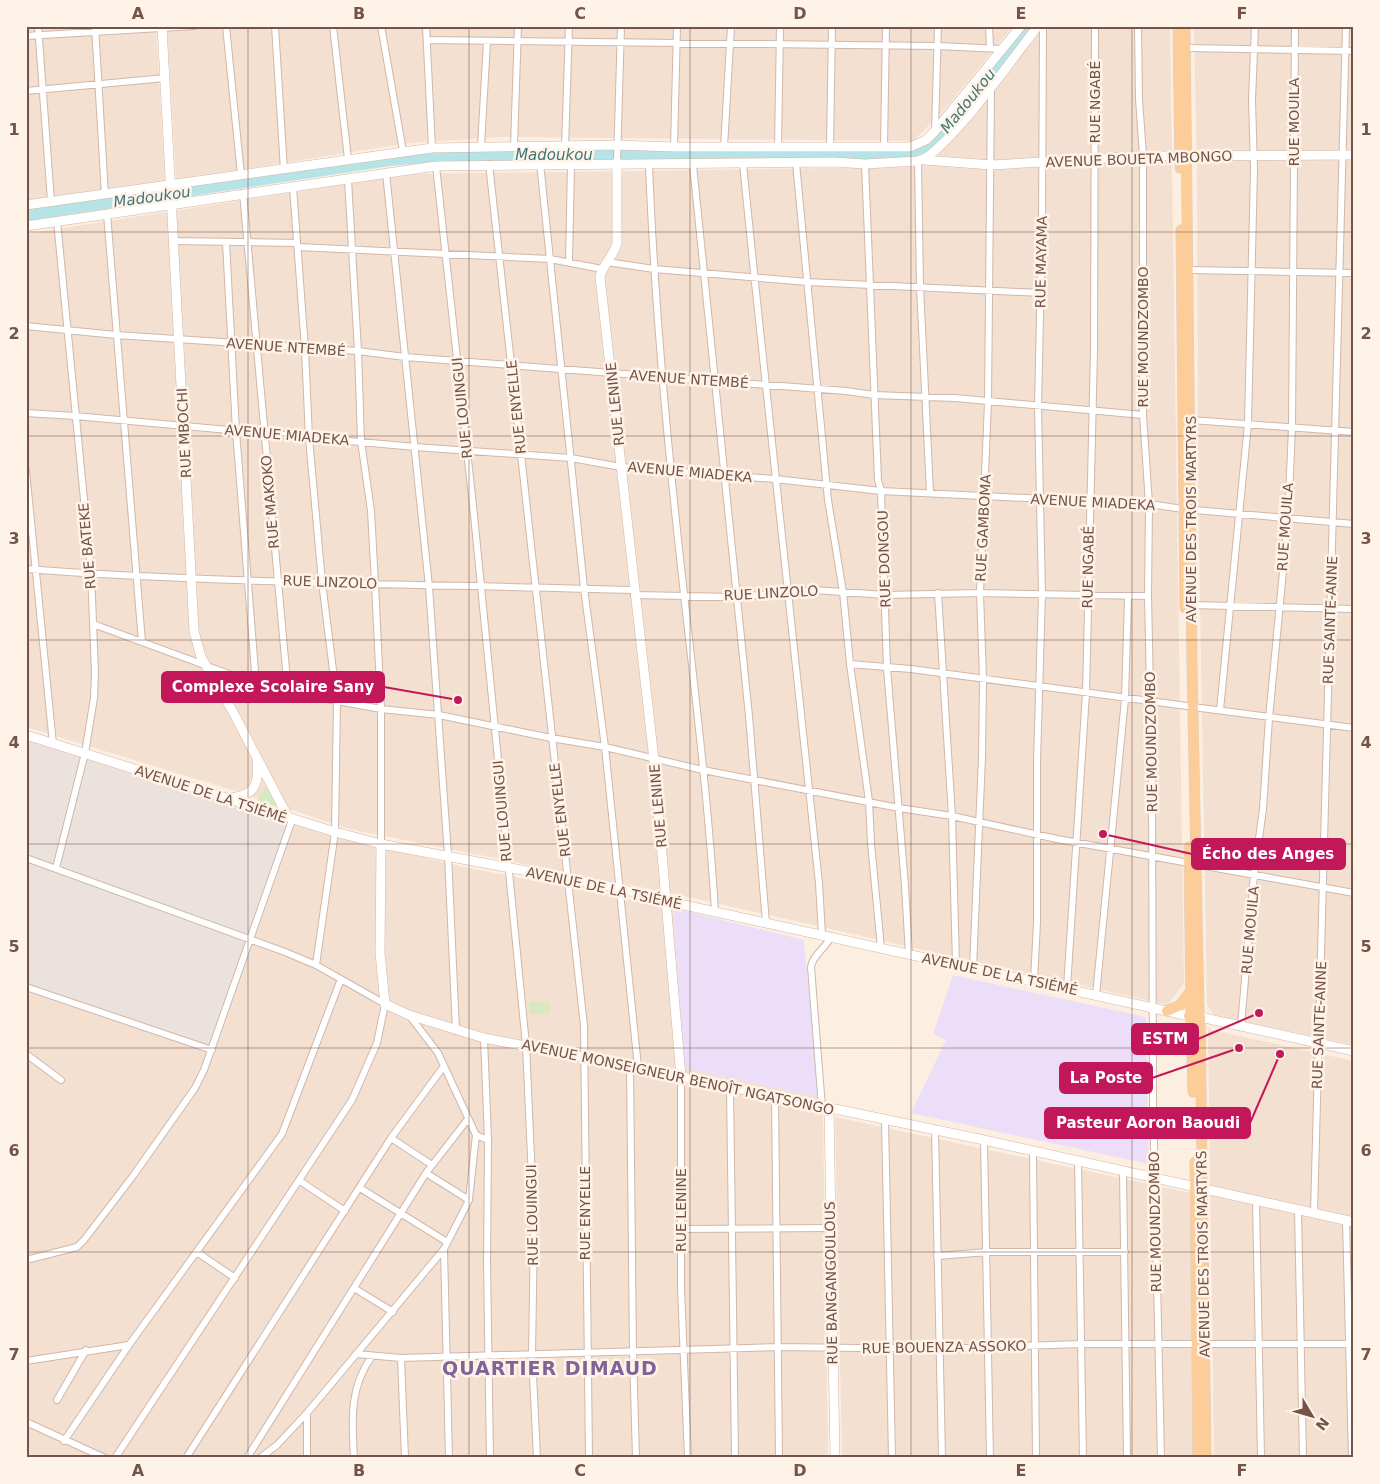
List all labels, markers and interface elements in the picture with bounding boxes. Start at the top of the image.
text: A [132,4,145,23]
text: B [353,4,365,23]
text: C [574,4,586,23]
text: D [793,4,807,23]
text: E [1016,4,1026,23]
text: F [1237,4,1247,23]
street label: RUE NGABÉ [1087,61,1103,143]
water label: Madoukou [937,65,999,137]
street label: RUE MOUILA [1286,77,1302,166]
text: 1 [8,120,20,139]
text: 1 [1360,120,1372,139]
water label: Madoukou [515,146,593,164]
street label: AVENUE BOUETA MBONGO [1045,148,1233,170]
water label: Madoukou [112,183,192,211]
street label: RUE MAYAMA [1032,215,1050,308]
street label: RUE MOUNDZOMBO [1135,267,1151,407]
text: 2 [8,324,20,343]
text: 2 [1360,324,1372,343]
street label: AVENUE NTEMBÉ [226,335,346,359]
street label: RUE LOUINGUI [449,357,475,459]
street label: RUE ENYELLE [503,359,529,455]
street label: RUE LENINE [603,361,627,447]
street label: AVENUE NTEMBÉ [629,367,749,391]
street label: RUE MBOCHI [174,388,194,478]
street label: AVENUE DES TROIS MARTYRS [1183,415,1199,622]
street label: AVENUE MIADEKA [224,422,350,448]
street label: RUE MAKOKO [258,455,282,549]
street label: AVENUE MIADEKA [627,459,753,485]
street label: RUE GAMBOMA [972,473,994,582]
street label: RUE MOUILA [1274,482,1296,572]
street label: AVENUE MIADEKA [1030,491,1156,513]
street label: RUE BATEKE [75,502,99,590]
street label: RUE DONGOU [874,510,894,608]
street label: RUE NGABÉ [1079,526,1097,608]
text: 3 [8,529,20,548]
text: 3 [1360,529,1372,548]
street label: RUE SAINTE-ANNE [1320,556,1340,684]
street label: RUE LINZOLO [282,572,378,592]
street label: RUE LINZOLO [723,583,819,603]
street label: RUE MOUNDZOMBO [1142,671,1160,813]
callout: Complexe Scolaire Sany [162,672,384,702]
text: Complexe Scolaire Sany [172,678,375,696]
text: 4 [8,733,20,752]
text: 4 [1360,733,1372,752]
street label: RUE LOUINGUI [490,760,514,862]
street label: AVENUE DE LA TSIÉMÉ [133,762,289,826]
street label: RUE ENYELLE [546,762,574,858]
street label: RUE LENINE [646,764,670,848]
callout: Écho des Anges [1192,839,1345,869]
text: Écho des Anges [1202,844,1334,863]
street label: AVENUE DE LA TSIÉMÉ [525,864,683,912]
street label: RUE MOUILA [1238,885,1262,975]
text: 5 [8,937,20,956]
text: 5 [1360,937,1372,956]
street label: AVENUE DE LA TSIÉMÉ [921,950,1079,998]
street label: RUE SAINTE-ANNE [1309,961,1329,1089]
callout: ESTM [1132,1024,1198,1054]
text: ESTM [1142,1030,1188,1048]
street label: AVENUE MONSEIGNEUR BENOÎT NGATSONGO [520,1035,836,1118]
callout: La Poste [1060,1063,1152,1093]
text: La Poste [1070,1069,1142,1087]
callout: Pasteur Aoron Baoudi [1045,1108,1250,1138]
text: Pasteur Aoron Baoudi [1056,1114,1240,1132]
text: 6 [8,1141,20,1160]
text: 6 [1360,1141,1372,1160]
street label: AVENUE DES TROIS MARTYRS [1193,1150,1213,1358]
street label: RUE MOUNDZOMBO [1146,1151,1164,1293]
street label: RUE LOUINGUI [523,1164,541,1266]
street label: RUE ENYELLE [577,1166,593,1260]
street label: RUE LENINE [673,1168,689,1252]
street label: RUE BANGANGOULOUS [822,1201,840,1365]
street label: RUE BOUENZA ASSOKO [862,1338,1026,1356]
text: 7 [8,1345,20,1364]
text: 7 [1360,1345,1372,1364]
district label: QUARTIER DIMAUD [442,1357,658,1379]
north arrow [1288,1392,1338,1442]
text: N [1312,1414,1332,1434]
text: A [132,1461,145,1480]
text: B [353,1461,365,1480]
text: C [574,1461,586,1480]
text: D [793,1461,807,1480]
text: E [1016,1461,1026,1480]
text: F [1237,1461,1247,1480]

